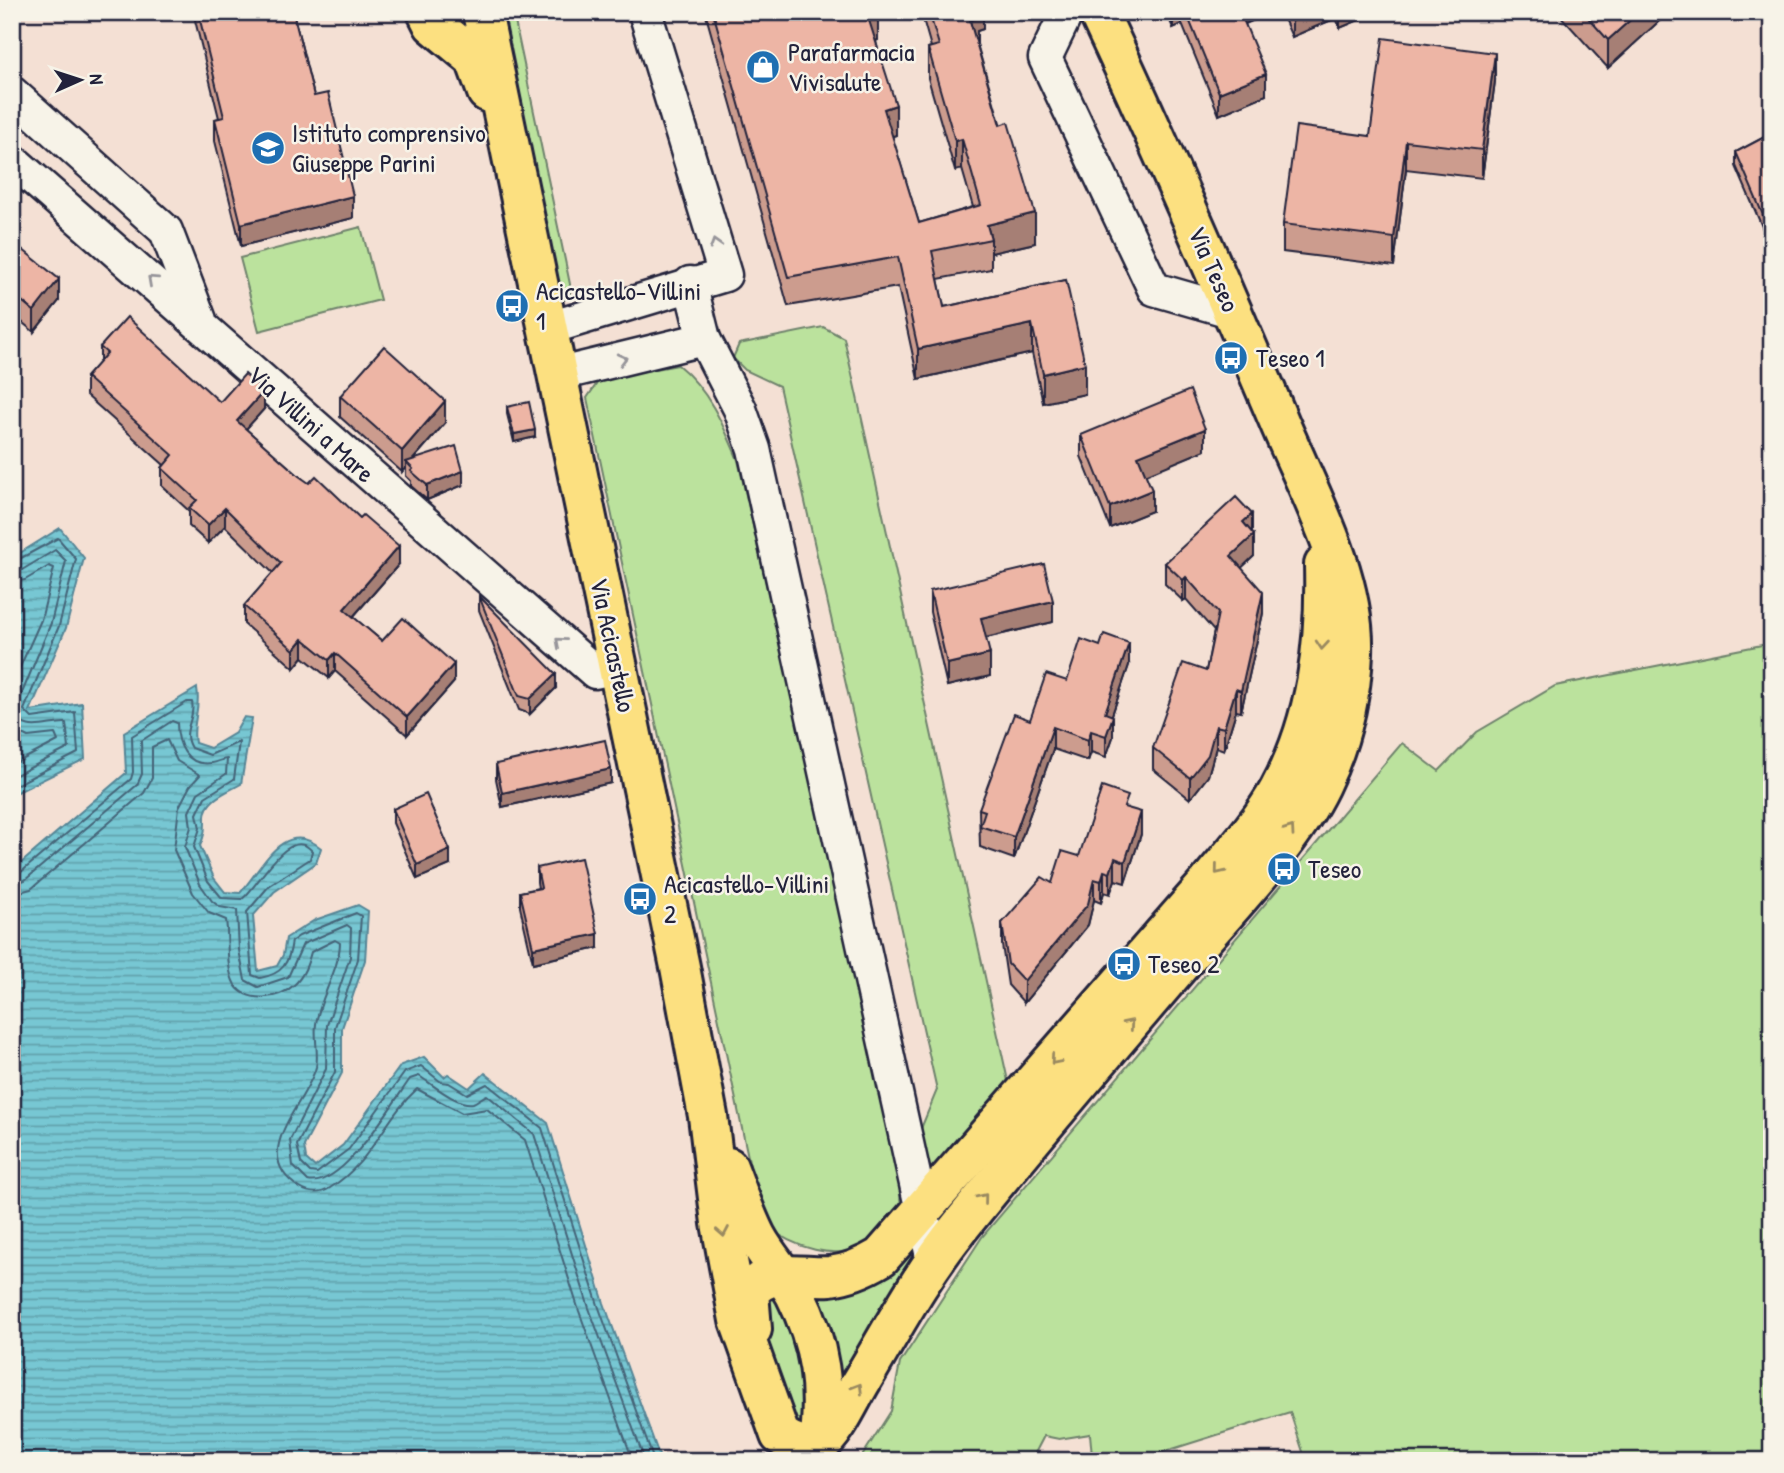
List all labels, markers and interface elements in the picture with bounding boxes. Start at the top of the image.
place label: Parafarmacia Vivisalute [788,34,914,99]
north arrow [46,46,116,116]
shop icon: Parafarmacia Vivisalute [744,48,782,86]
text: N [84,73,110,85]
place label: Istituto comprensivo Giuseppe Parini [292,115,486,180]
school or university icon: Istituto comprensivo Giuseppe Parini [249,129,287,167]
street label: Via Teseo [1180,221,1249,317]
one-way arrow [709,238,724,250]
place label: Acicastello-Villini 1 [536,273,701,338]
one-way arrow [147,276,160,289]
bus stop icon: Acicastello-Villini 1 [493,287,531,325]
bus stop icon: Teseo 1 [1212,339,1250,377]
place label: Teseo 1 [1256,340,1325,375]
one-way arrow [616,353,628,367]
street label: Via Villini a Mare [240,357,382,490]
street label: Via Acicastello [582,575,645,715]
one-way arrow [556,638,569,650]
one-way arrow [1315,640,1330,651]
one-way arrow [1282,825,1294,838]
bus stop icon: Teseo [1265,850,1303,888]
place label: Teseo [1308,851,1361,886]
one-way arrow [1215,862,1228,874]
place label: Acicastello-Villini 2 [664,866,829,931]
bus stop icon: Acicastello-Villini 2 [621,880,659,918]
bus stop icon: Teseo 2 [1105,945,1143,983]
place label: Teseo 2 [1148,946,1220,981]
one-way arrow [1121,1020,1133,1033]
one-way arrow [1051,1052,1063,1065]
one-way arrow [975,1194,987,1207]
one-way arrow [715,1226,730,1238]
one-way arrow [849,1382,862,1395]

